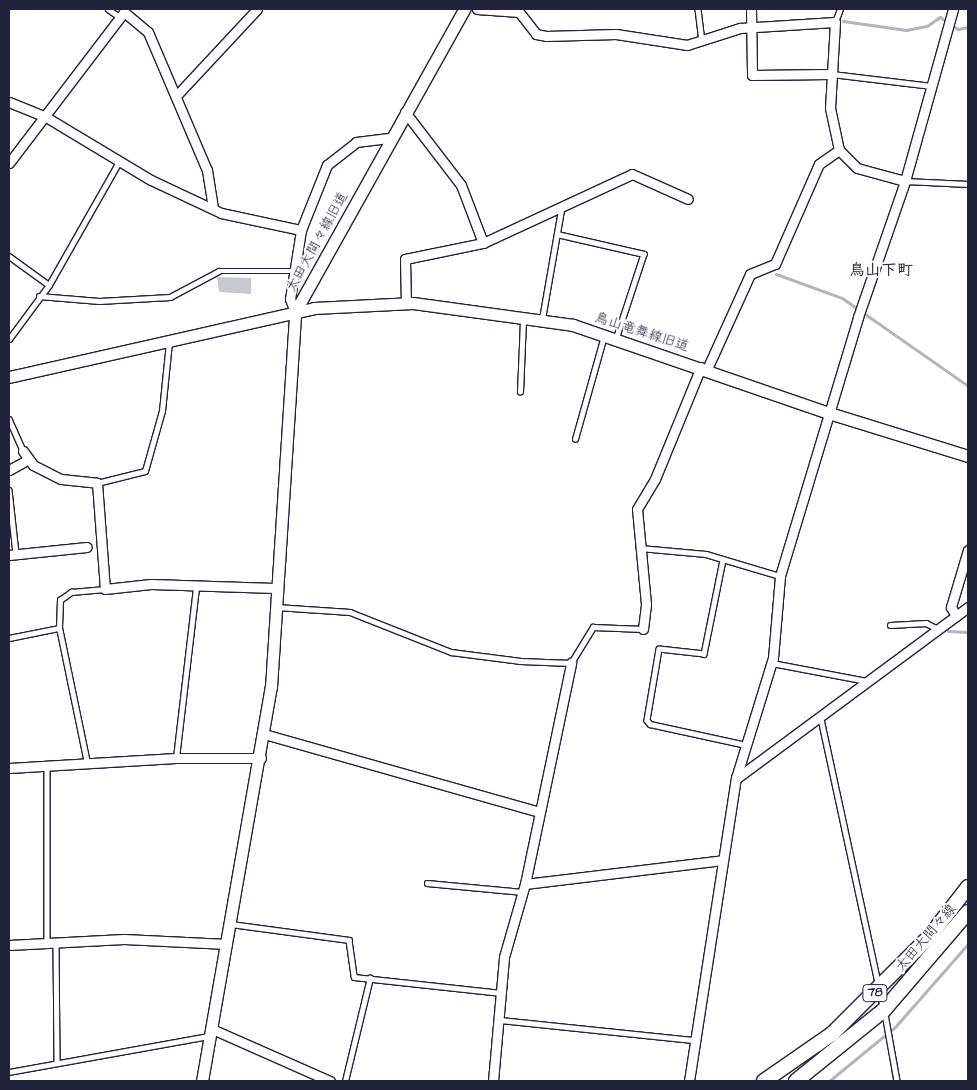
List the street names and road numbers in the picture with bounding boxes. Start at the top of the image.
street label: 太田大間々線旧道 [283,189,351,295]
street label: 鳥山竜舞線旧道 [593,309,691,355]
street label: 太田大間々線 [892,901,960,975]
road number: 78 [861,984,889,1002]

